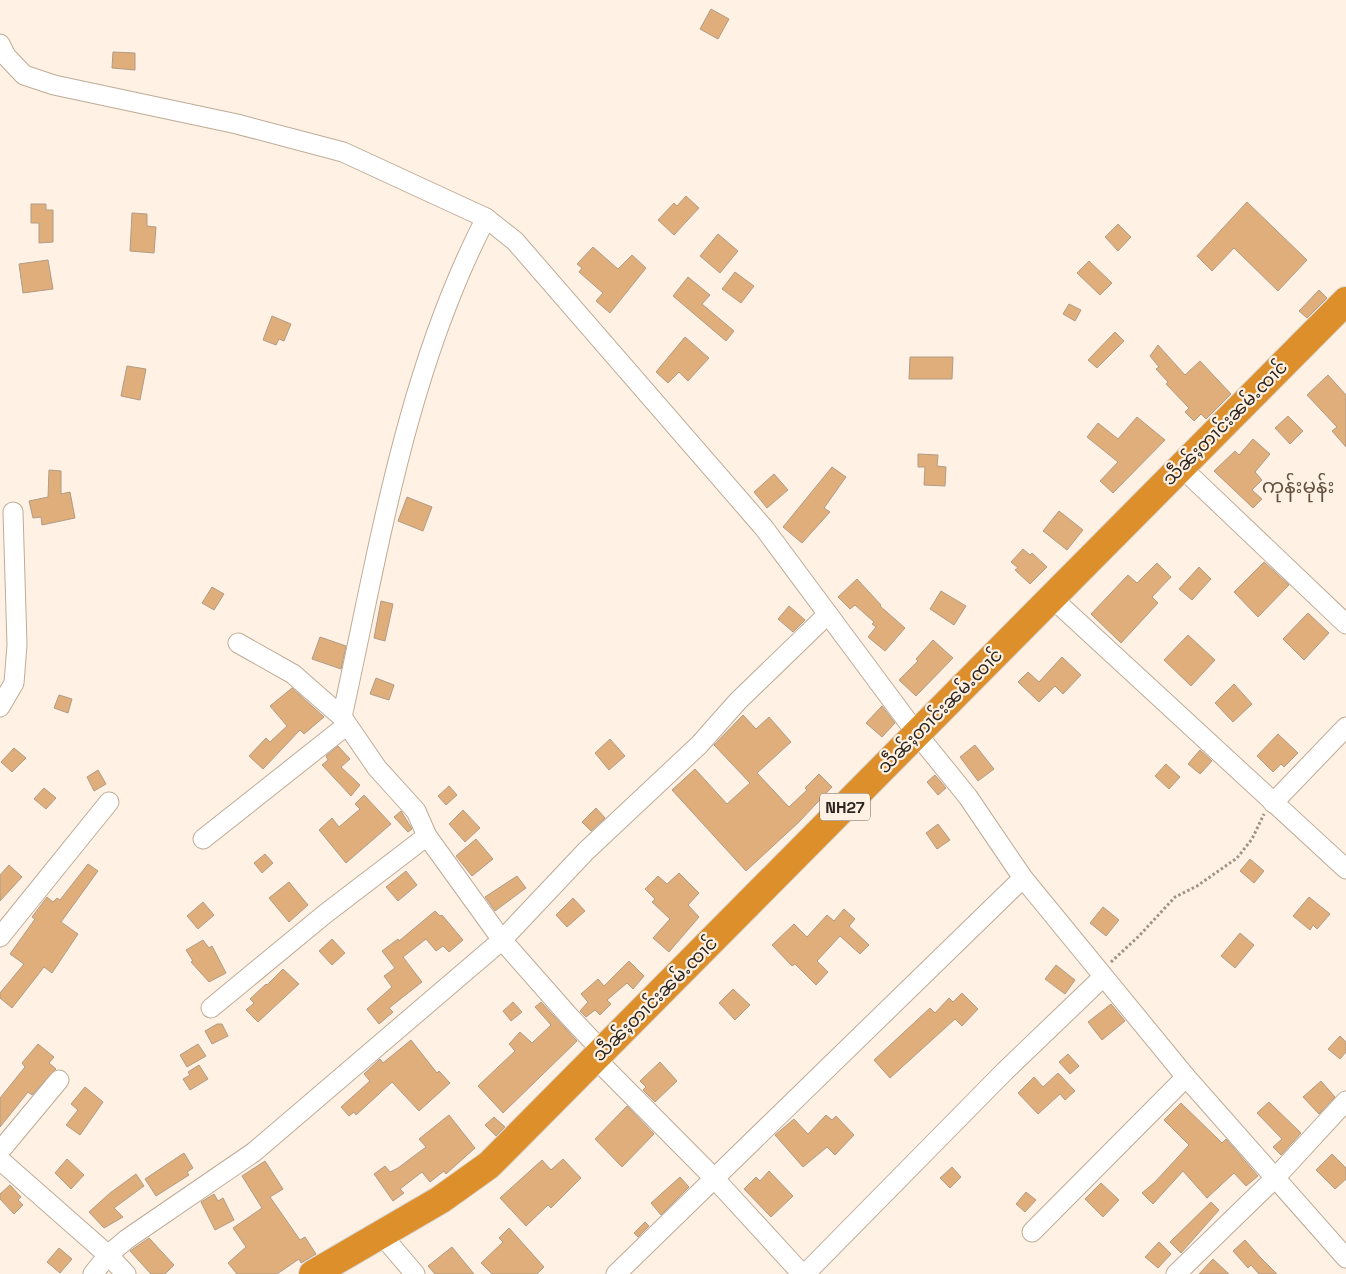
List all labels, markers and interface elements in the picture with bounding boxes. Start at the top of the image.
street label: သဵၼ်ႈတၢင်းၼမ်ႉၸၢင် [1156,354,1292,490]
district label: ကုန်းမုန်း [1262,472,1334,503]
street label: သဵၼ်ႈတၢင်းၼမ်ႉၸၢင် [871,642,1007,778]
road number: NH27 [820,794,870,820]
street label: သဵၼ်ႈတၢင်းၼမ်ႉၸၢင် [586,930,722,1066]

